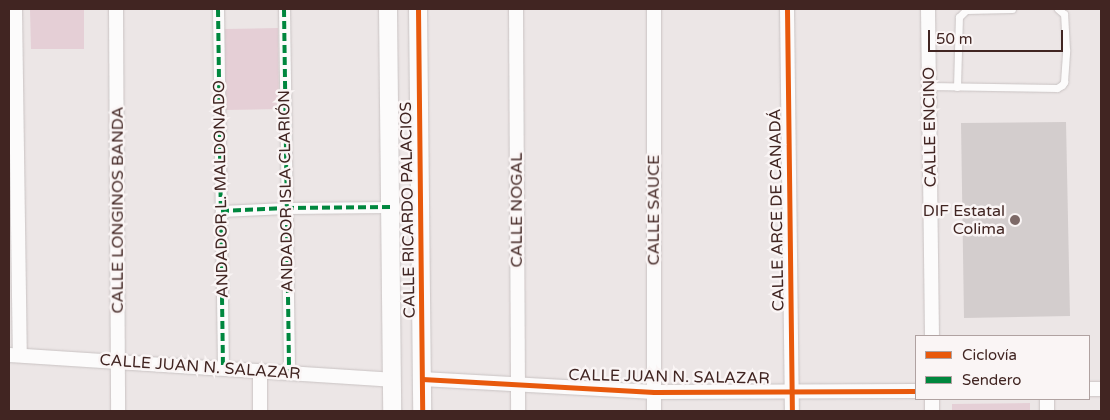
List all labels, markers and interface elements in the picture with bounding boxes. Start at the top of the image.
scale bar [930,20,1065,52]
text: 50 m [936,30,973,48]
street label: CALLE ENCINO [919,67,941,187]
street label: ANDADOR L. MALDONADO [209,80,233,298]
street label: ANDADOR ISLA CLARIÓN [275,90,297,292]
street label: CALLE RICARDO PALACIOS [397,102,419,318]
street label: CALLE LONGINOS BANDA [108,106,128,314]
street label: CALLE ARCE DE CANADÁ [766,109,788,311]
street label: CALLE NOGAL [507,153,527,267]
street label: CALLE SAUCE [644,155,664,265]
place label: DIF Estatal Colima [923,201,1005,239]
marker: DIF Estatal Colima [1009,214,1021,226]
legend [915,335,1090,400]
text: Ciclovía [962,346,1017,364]
street label: CALLE JUAN N. SALAZAR [99,350,301,384]
street label: CALLE JUAN N. SALAZAR [568,366,770,388]
text: Sendero [962,371,1021,389]

